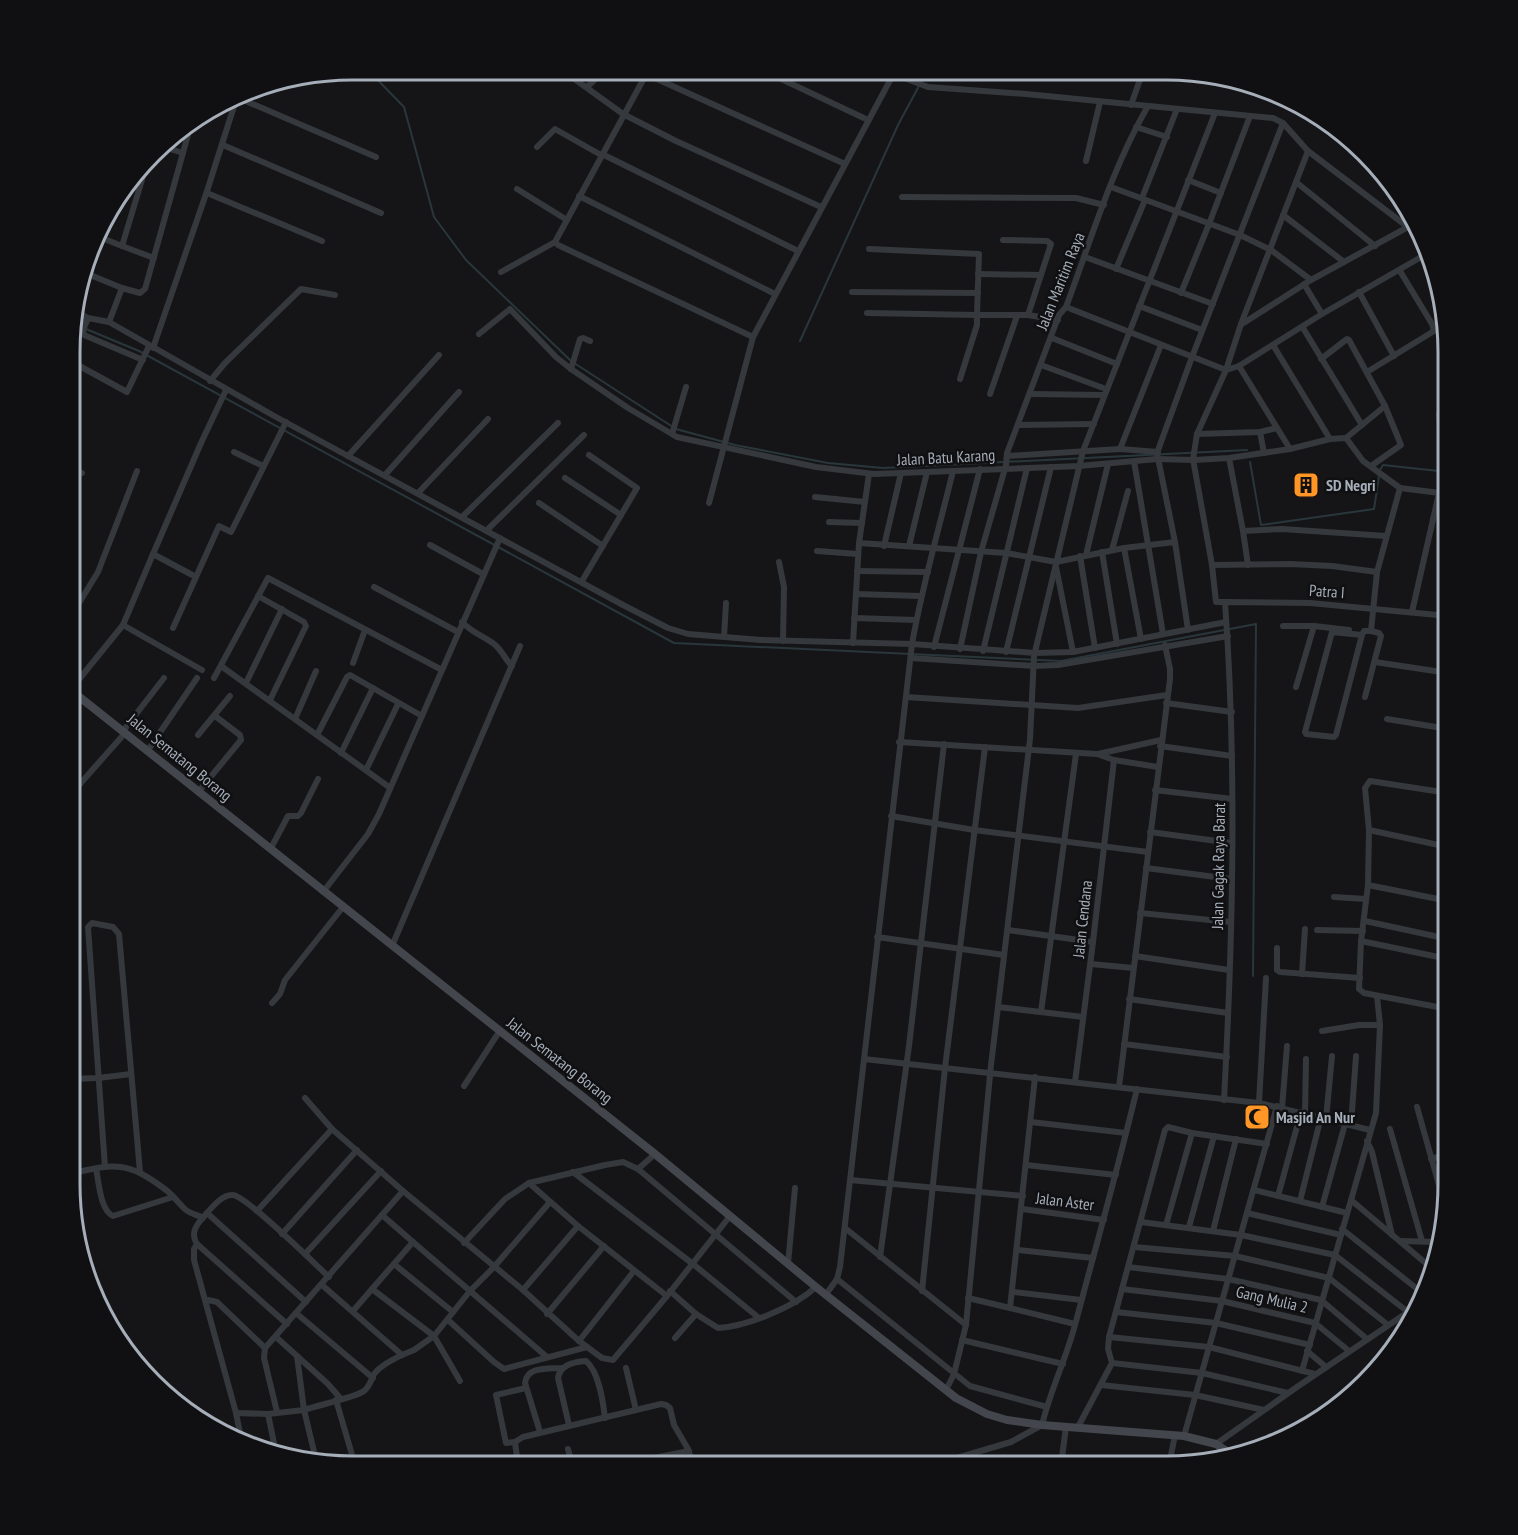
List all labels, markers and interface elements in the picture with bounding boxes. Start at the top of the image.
street label: Jalan Maritim Raya [1031,229,1089,334]
street label: Jalan Batu Karang [895,444,996,470]
building icon: SD Negri [1291,470,1321,500]
place label: SD Negri [1326,475,1376,495]
street label: Patra I [1309,580,1345,602]
street label: Jalan Sematang Borang [123,708,236,805]
street label: Jalan Gagak Raya Barat [1207,802,1229,930]
street label: Jalan Cendana [1068,879,1096,960]
street label: Jalan Sematang Borang [502,1012,617,1107]
mosque icon: Masjid An Nur [1242,1102,1272,1132]
place label: Masjid An Nur [1276,1107,1355,1127]
street label: Jalan Aster [1034,1187,1096,1215]
street label: Gang Mulia 2 [1234,1281,1310,1317]

